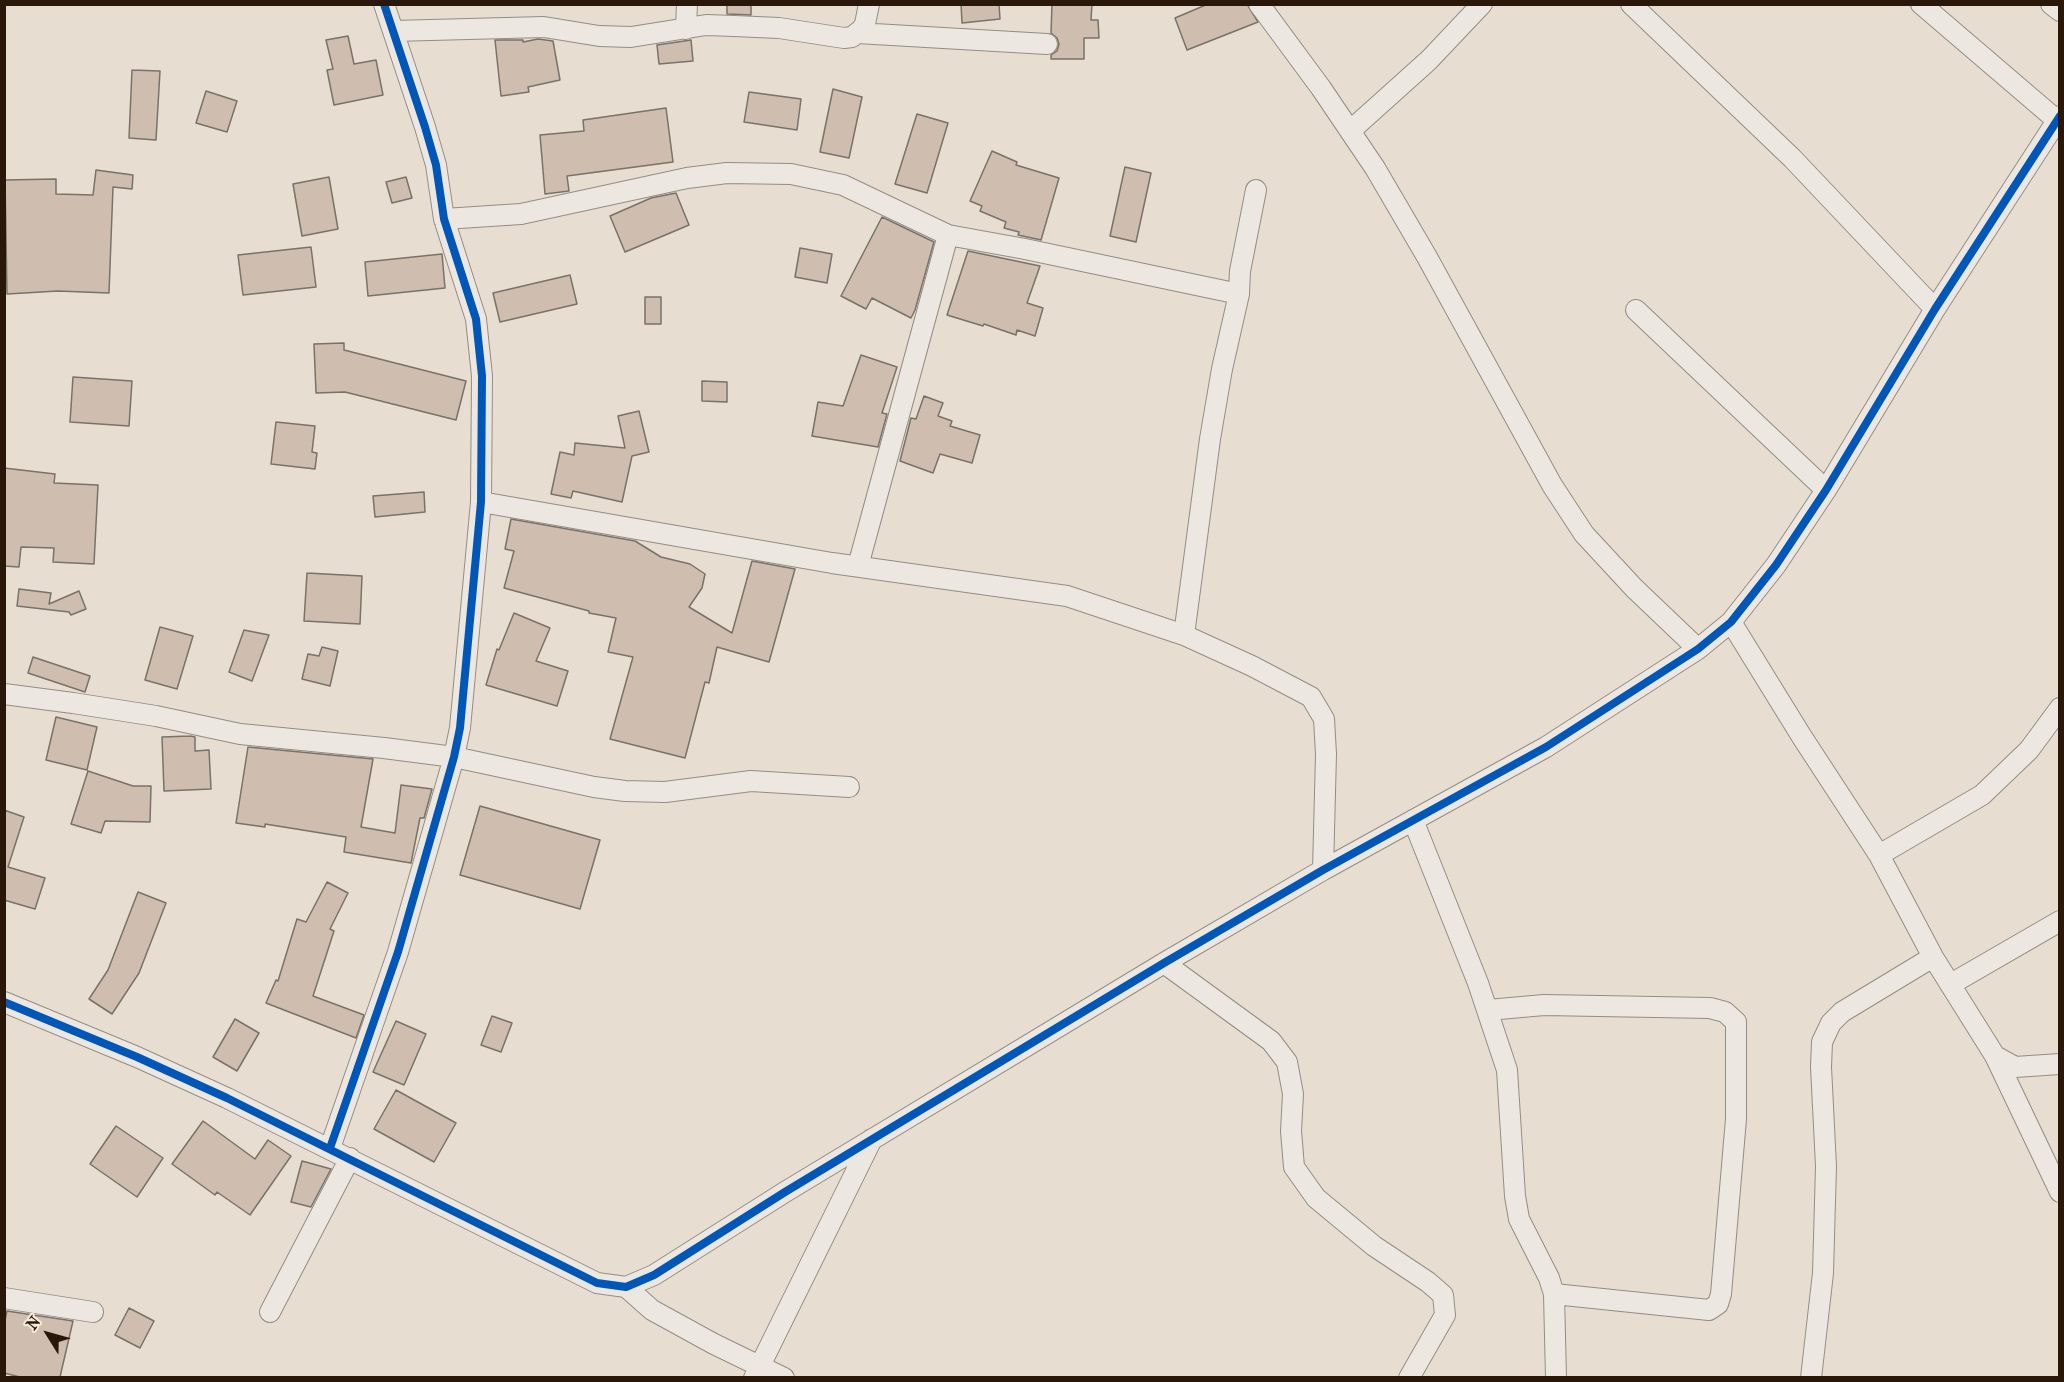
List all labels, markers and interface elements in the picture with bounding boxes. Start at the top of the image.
north arrow [18,1304,78,1364]
text: N [22,1312,44,1333]

